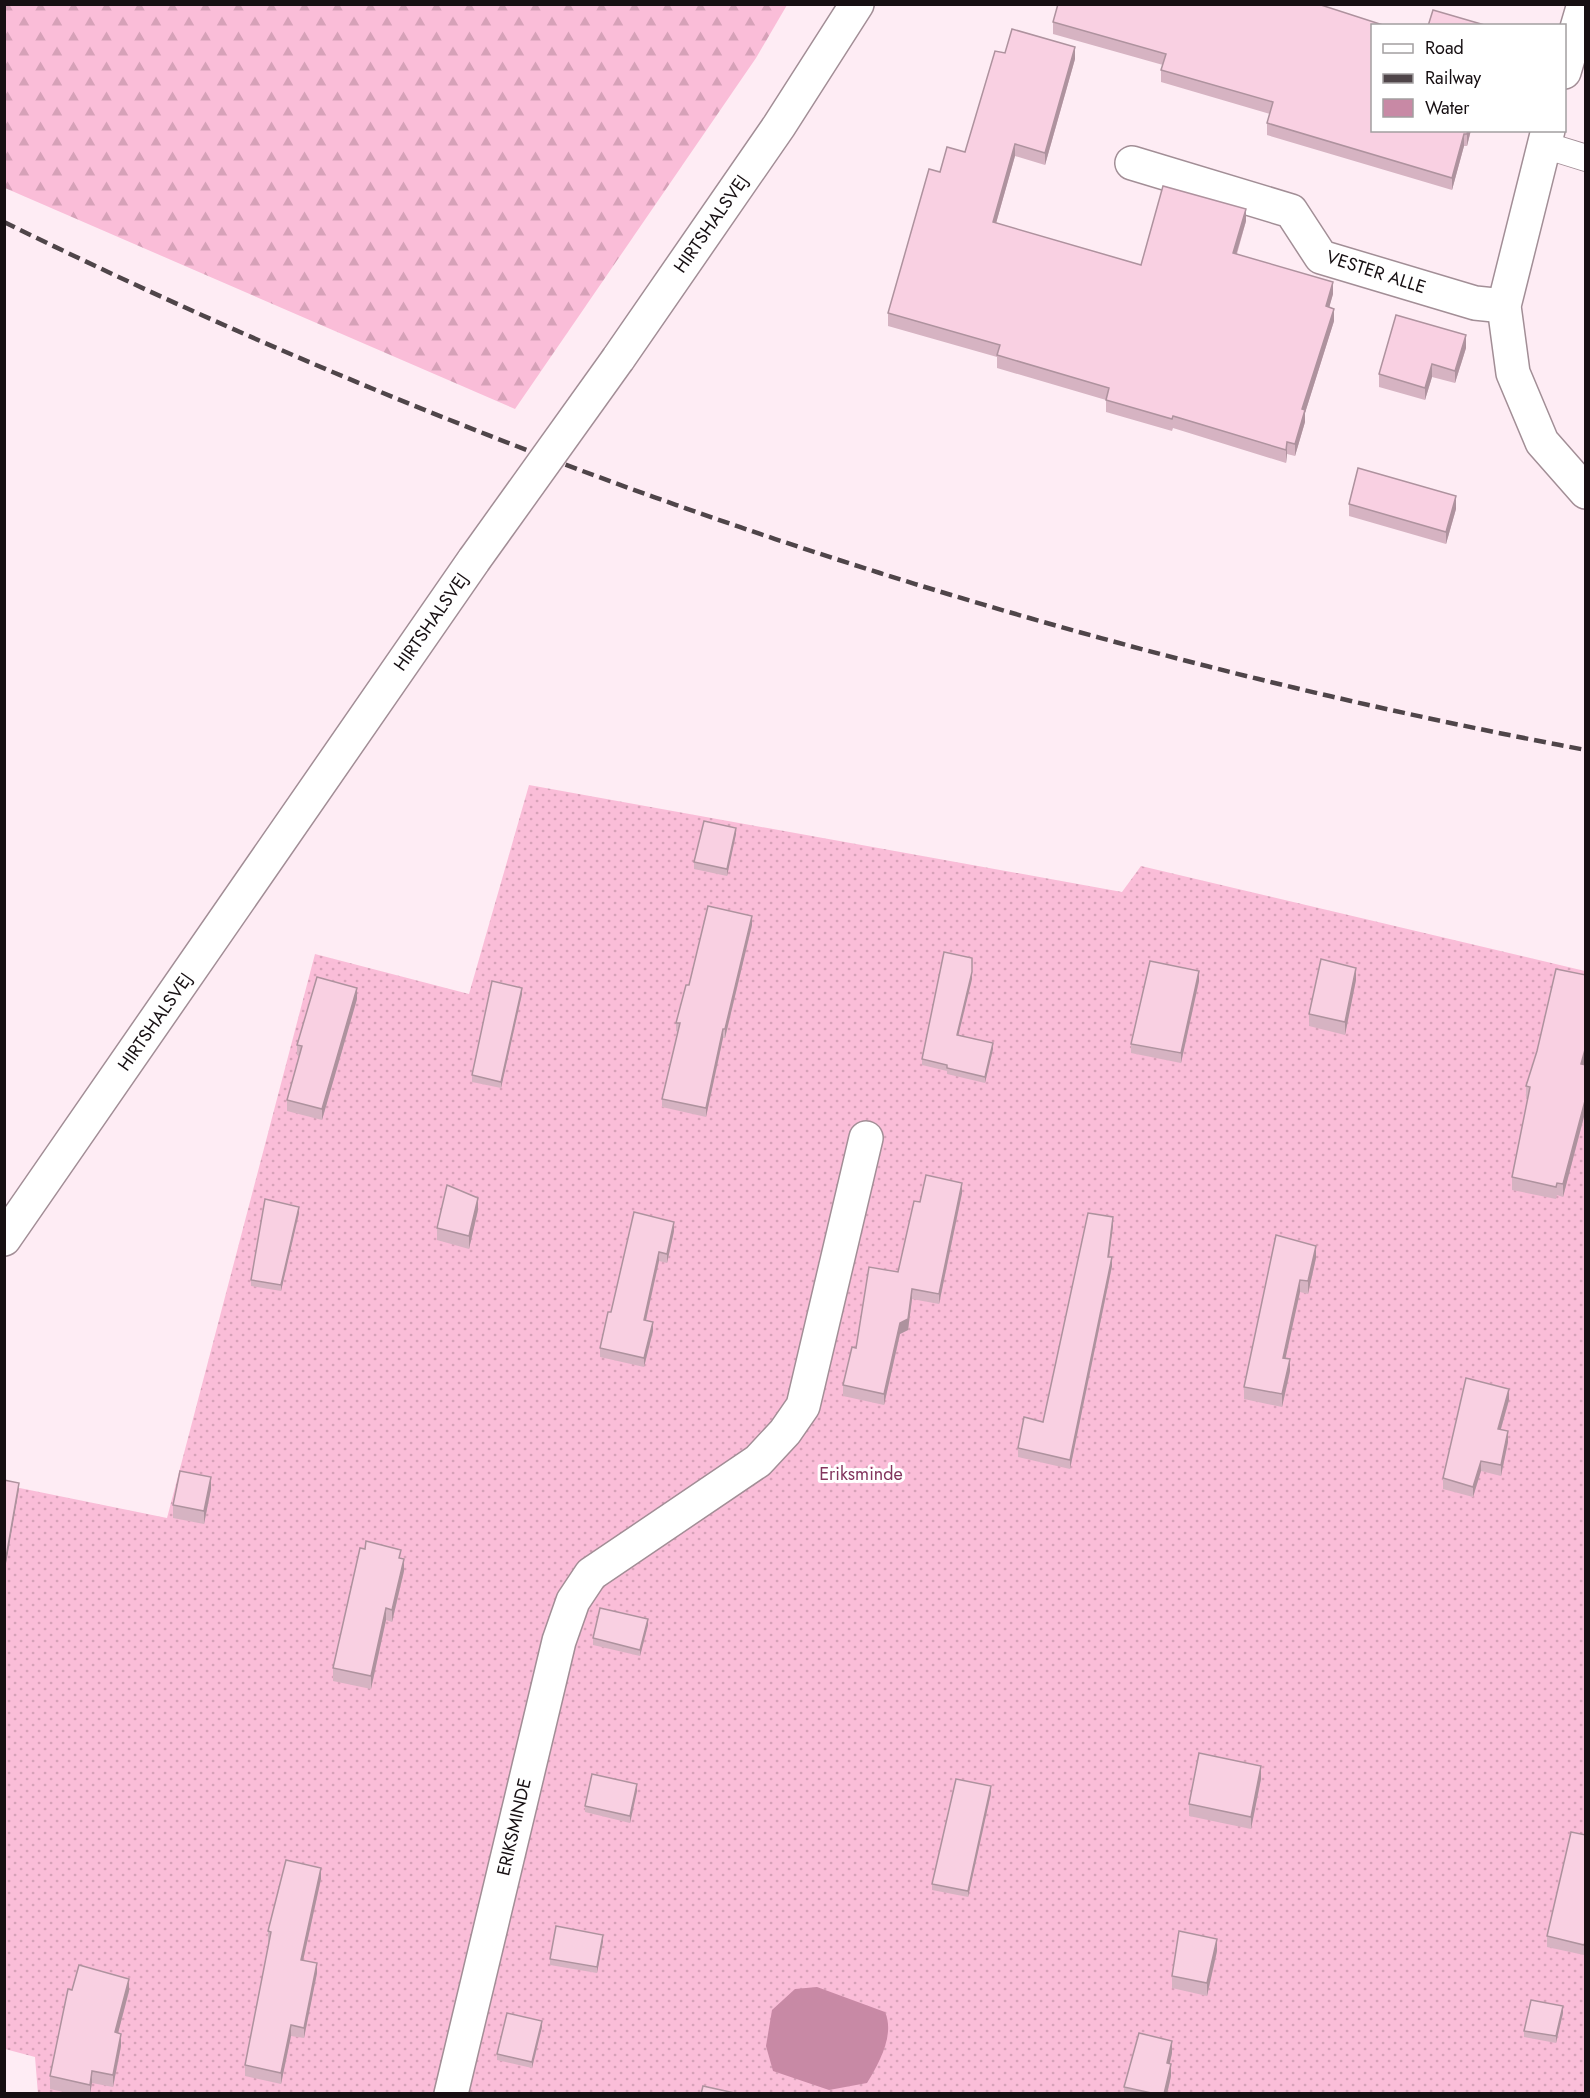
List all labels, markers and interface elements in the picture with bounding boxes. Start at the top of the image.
legend [1371,24,1566,132]
text: Road [1425,35,1464,61]
text: Railway [1425,65,1481,91]
text: Water [1425,95,1470,121]
street label: HIRTSHALSVEJ [668,170,754,278]
street label: VESTER ALLE [1323,244,1429,300]
street label: HIRTSHALSVEJ [388,568,474,676]
street label: HIRTSHALSVEJ [112,968,198,1076]
park label: Eriksminde [819,1461,903,1487]
street label: ERIKSMINDE [490,1776,538,1878]

